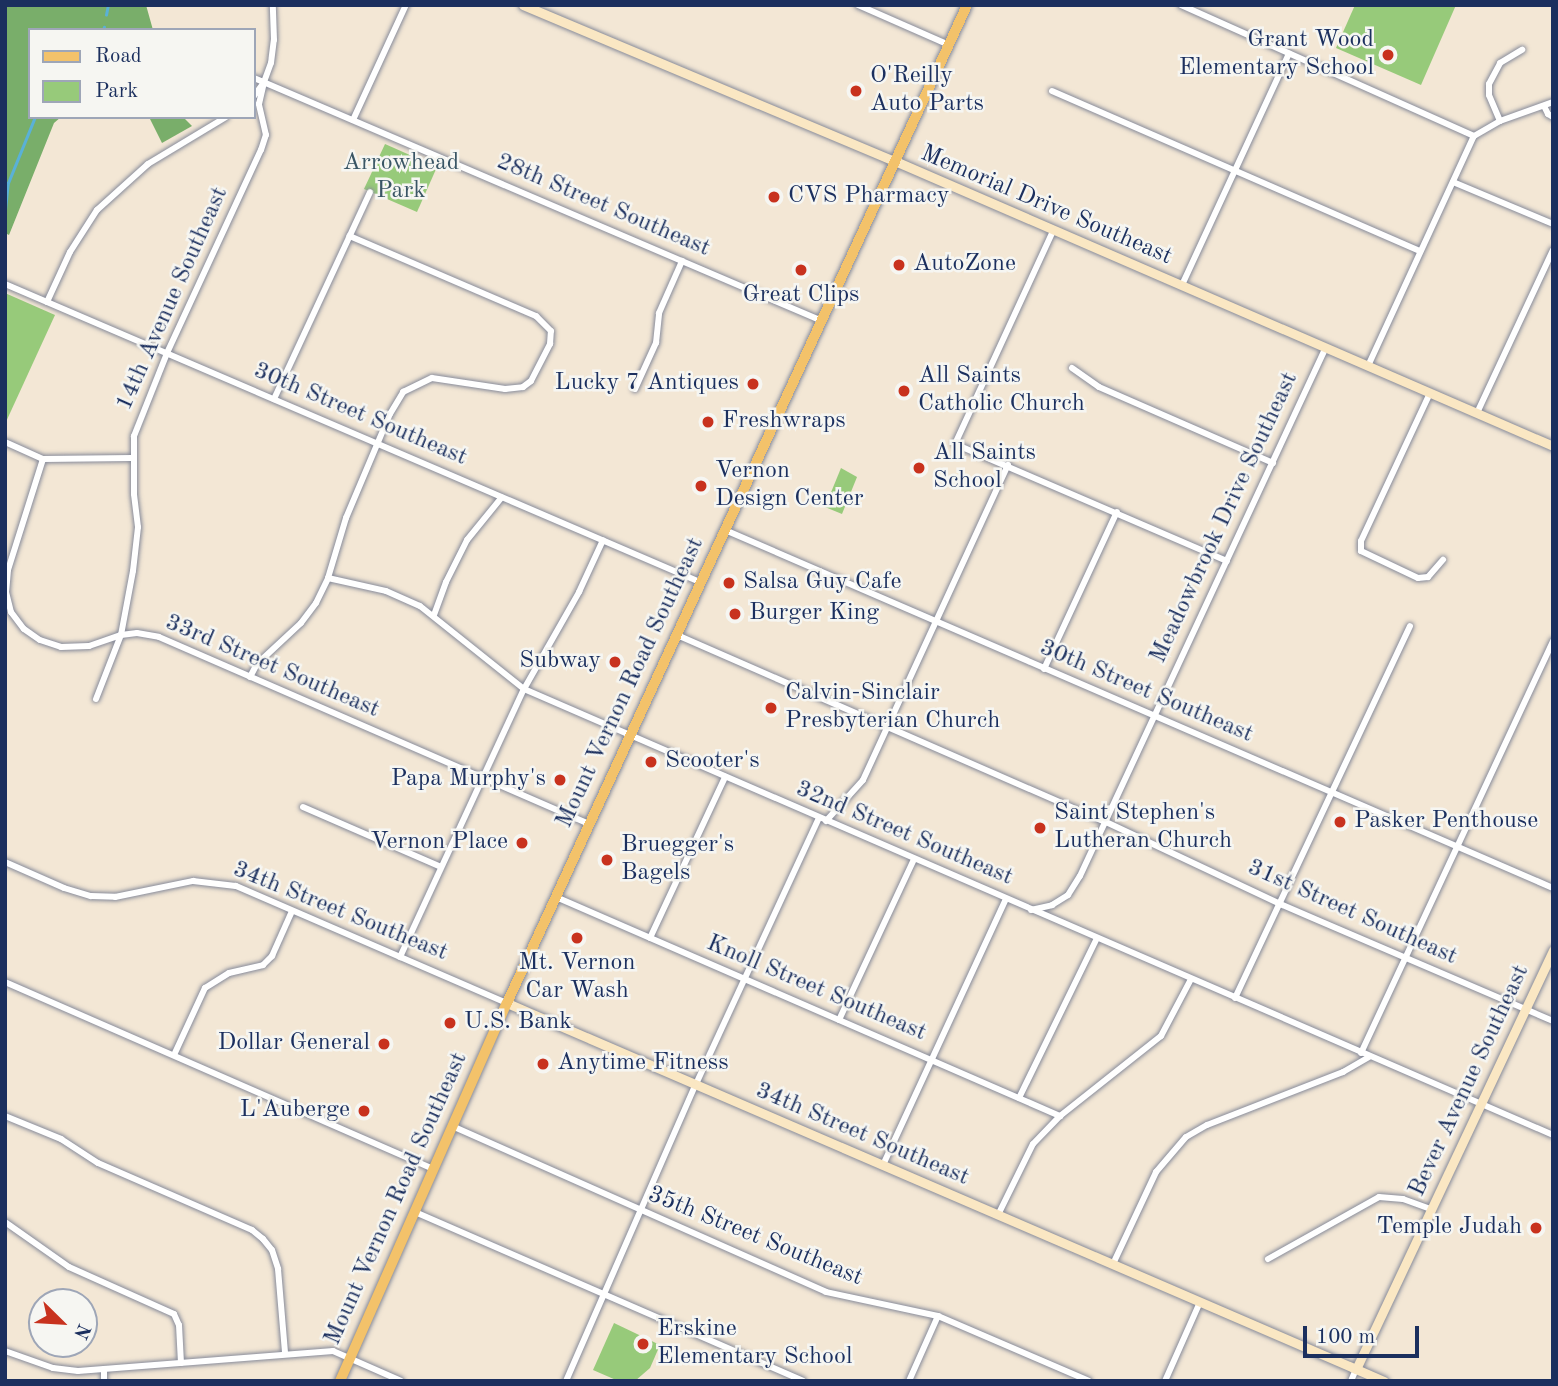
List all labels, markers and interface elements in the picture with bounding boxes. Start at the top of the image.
place label: Grant Wood Elementary School [1179,27,1374,83]
legend [28,28,256,119]
text: Road [95,46,142,67]
marker: Grant Wood Elementary School [1380,47,1396,63]
place label: O'Reilly Auto Parts [870,63,984,119]
text: Park [95,81,138,102]
marker: O'Reilly Auto Parts [848,83,864,99]
street label: Memorial Drive Southeast [916,140,1176,272]
street label: 28th Street Southeast [492,148,714,264]
park label: Arrowhead Park [343,150,459,206]
street label: 14th Avenue Southeast [111,183,235,415]
place label: CVS Pharmacy [788,183,949,211]
marker: CVS Pharmacy [766,189,782,205]
place label: AutoZone [913,251,1016,279]
marker: AutoZone [891,257,907,273]
marker: Great Clips [793,262,809,278]
place label: Great Clips [742,282,860,310]
street label: 30th Street Southeast [249,357,471,473]
place label: All Saints Catholic Church [918,363,1085,419]
street label: Meadowbrook Drive Southeast [1145,368,1305,668]
place label: Lucky 7 Antiques [555,370,739,398]
marker: Lucky 7 Antiques [745,376,761,392]
marker: All Saints Catholic Church [896,383,912,399]
place label: Freshwraps [722,408,846,436]
marker: Freshwraps [700,414,716,430]
place label: All Saints School [933,440,1036,496]
place label: Vernon Design Center [715,458,864,514]
marker: All Saints School [911,460,927,476]
marker: Vernon Design Center [693,478,709,494]
street label: Mount Vernon Road Southeast [551,533,711,833]
place label: Salsa Guy Cafe [743,569,902,597]
marker: Salsa Guy Cafe [721,575,737,591]
place label: Burger King [749,600,879,628]
marker: Burger King [727,606,743,622]
street label: 33rd Street Southeast [161,609,383,725]
street label: 30th Street Southeast [1035,634,1257,750]
place label: Subway [519,648,601,676]
marker: Subway [607,654,623,670]
place label: Calvin-Sinclair Presbyterian Church [785,680,1000,736]
marker: Calvin-Sinclair Presbyterian Church [763,700,779,716]
place label: Scooter's [665,748,760,776]
marker: Scooter's [643,754,659,770]
place label: Papa Murphy's [391,766,546,794]
marker: Papa Murphy's [552,772,568,788]
street label: 32nd Street Southeast [791,775,1017,893]
place label: Saint Stephen's Lutheran Church [1054,800,1232,856]
place label: Pasker Penthouse [1354,808,1538,836]
marker: Pasker Penthouse [1332,814,1348,830]
marker: Saint Stephen's Lutheran Church [1032,820,1048,836]
place label: Vernon Place [370,829,508,857]
place label: Bruegger's Bagels [621,832,734,888]
marker: Vernon Place [514,835,530,851]
marker: Bruegger's Bagels [599,852,615,868]
street label: 31st Street Southeast [1243,854,1461,972]
street label: 34th Street Southeast [228,856,452,968]
marker: Mt. Vernon Car Wash [569,930,585,946]
street label: Knoll Street Southeast [702,930,930,1048]
place label: Mt. Vernon Car Wash [519,950,635,1006]
street label: Bever Avenue Southeast [1404,961,1536,1201]
place label: U.S. Bank [464,1009,572,1037]
marker: U.S. Bank [442,1015,458,1031]
place label: Dollar General [218,1030,370,1058]
marker: Dollar General [376,1036,392,1052]
street label: Mount Vernon Road Southeast [319,1048,475,1350]
place label: Anytime Fitness [557,1050,729,1078]
marker: Anytime Fitness [535,1056,551,1072]
street label: 34th Street Southeast [751,1077,973,1193]
place label: L'Auberge [240,1097,350,1125]
marker: L'Auberge [356,1103,372,1119]
street label: 35th Street Southeast [643,1181,867,1293]
place label: Temple Judah [1377,1214,1522,1242]
marker: Temple Judah [1528,1220,1544,1236]
north arrow [28,1288,98,1358]
scale bar [1306,1312,1422,1356]
place label: Erskine Elementary School [657,1316,852,1372]
text: N [69,1320,92,1341]
text: 100 m [1316,1327,1375,1348]
marker: Erskine Elementary School [635,1336,651,1352]

